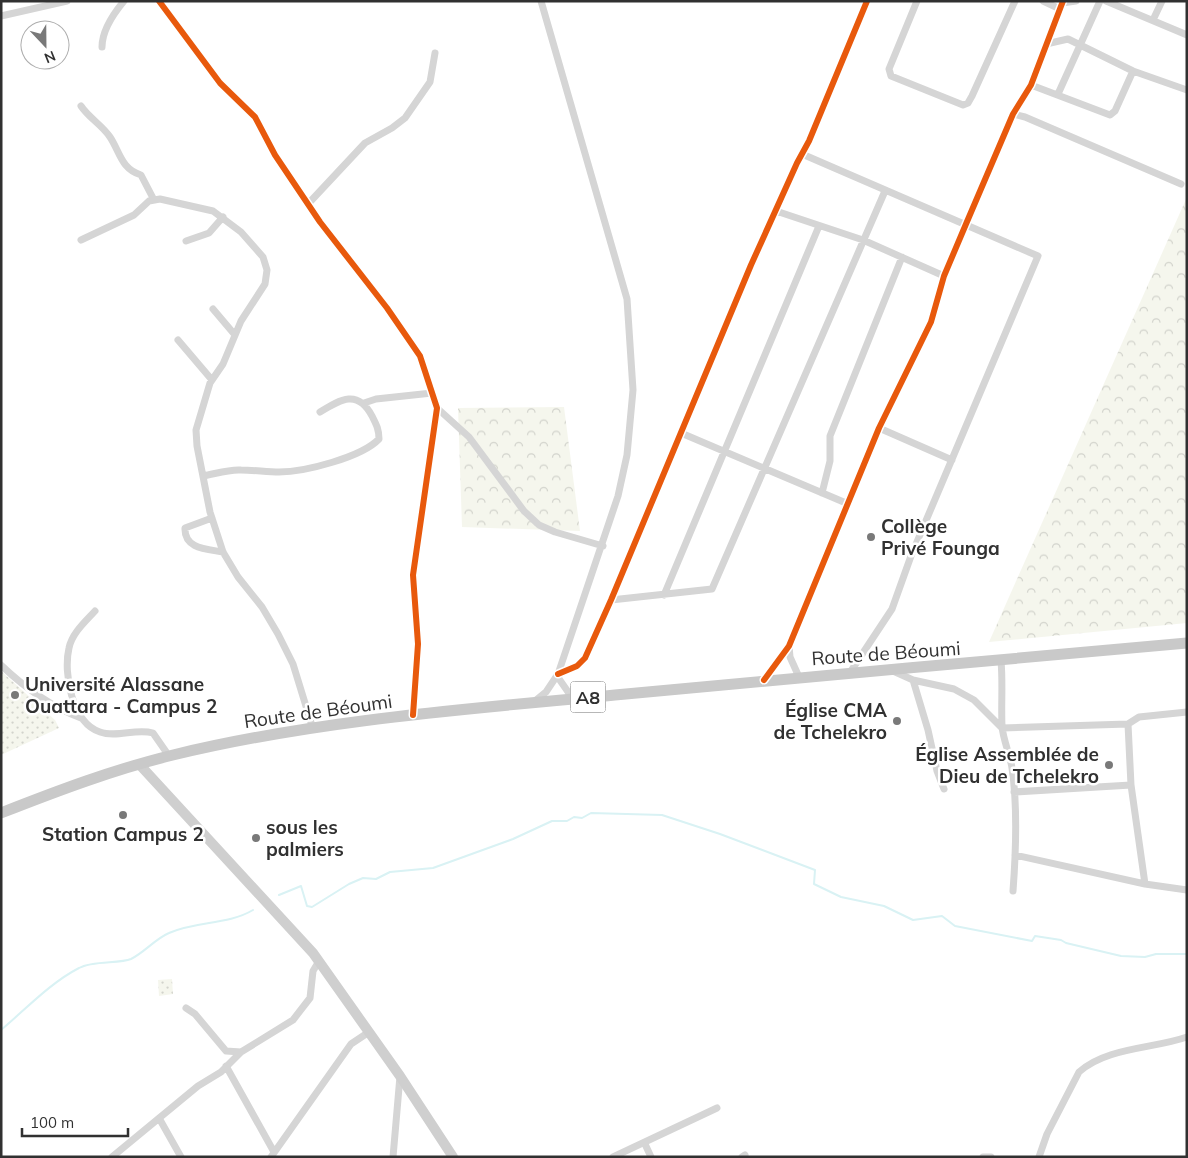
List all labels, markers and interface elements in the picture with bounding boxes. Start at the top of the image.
north arrow [20,20,70,70]
text: N [42,47,58,67]
place label: Collège Privé Founga [881,514,1000,560]
marker: Collège Privé Founga [865,531,877,543]
street label: Route de Béoumi [811,636,961,670]
place label: Université Alassane Ouattara - Campus 2 [25,672,217,718]
road number: A8 [570,682,606,712]
marker: Université Alassane Ouattara - Campus 2 [9,689,21,701]
street label: Route de Béoumi [242,689,394,733]
place label: Église CMA de Tchelekro [773,698,888,744]
marker: Église CMA de Tchelekro [891,715,903,727]
place label: Église Assemblée de Dieu de Tchelekro [915,742,1099,788]
marker: Église Assemblée de Dieu de Tchelekro [1103,759,1115,771]
marker: Station Campus 2 [117,809,129,821]
place label: sous les palmiers [266,815,344,861]
place label: Station Campus 2 [42,822,204,846]
marker: sous les palmiers [250,832,262,844]
scale bar [22,1106,129,1138]
text: 100 m [30,1113,74,1132]

